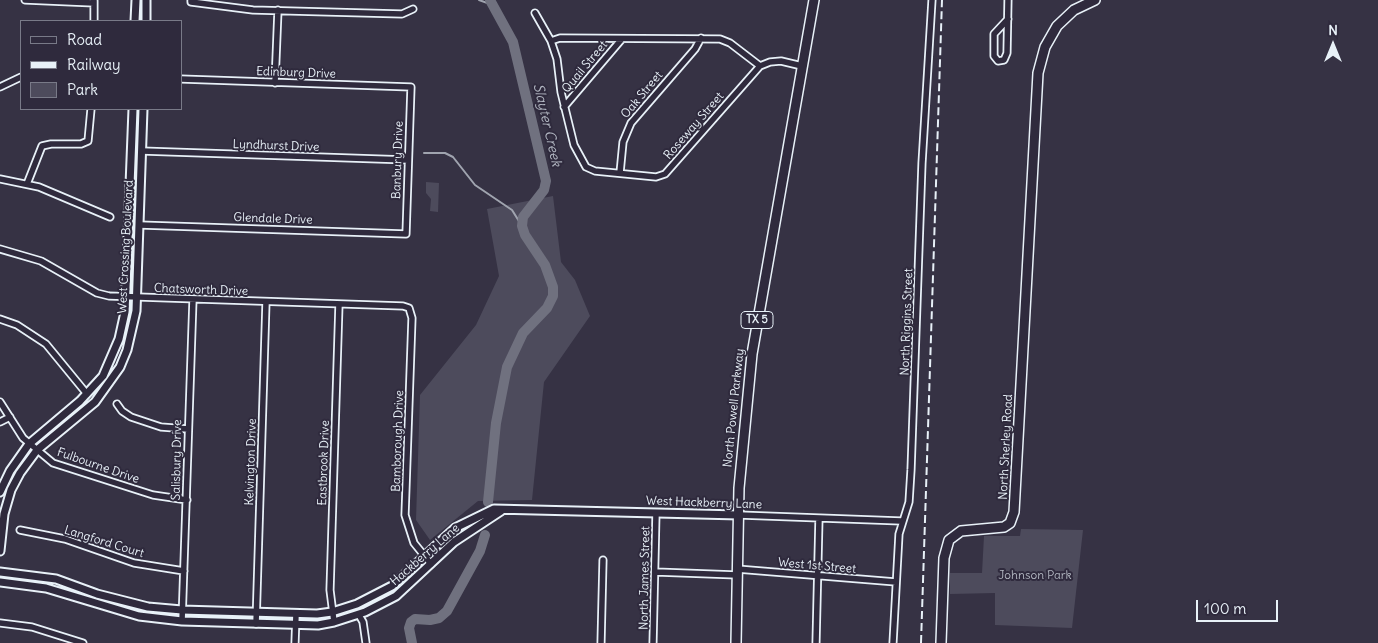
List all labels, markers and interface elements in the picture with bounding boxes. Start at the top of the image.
legend [20,20,182,110]
north arrow [1308,20,1358,70]
text: N [1328,21,1338,39]
text: Road [67,30,102,49]
street label: Quail Street [559,38,611,96]
text: Railway [67,55,121,74]
street label: Edinburg Drive [256,64,336,82]
street label: Oak Street [618,68,666,122]
text: Park [67,80,98,99]
water label: Slayter Creek [529,82,565,168]
street label: Roseway Street [661,90,727,162]
street label: Banbury Drive [389,121,407,199]
street label: Lyndhurst Drive [232,137,320,155]
street label: West Crossing Boulevard [115,180,137,314]
street label: Glendale Drive [233,210,313,228]
street label: North Riggins Street [898,268,916,376]
street label: Chatsworth Drive [154,281,248,299]
road number: TX 5 [741,312,773,328]
street label: North Powell Parkway [721,348,747,468]
street label: Bamborough Drive [389,390,407,492]
street label: North Sherley Road [996,394,1016,500]
street label: Kelvington Drive [242,418,260,506]
street label: Salisbury Drive [169,419,185,501]
street label: Eastbrook Drive [315,420,333,506]
street label: Fulbourne Drive [55,445,141,487]
street label: West Hackberry Lane [646,494,762,512]
street label: Hackberry Lane [387,521,463,589]
street label: Langford Court [62,523,146,561]
street label: North James Street [637,526,653,630]
street label: West 1st Street [777,555,857,577]
park label: Johnson Park [998,569,1072,583]
scale bar [1198,590,1280,622]
text: 100 m [1204,599,1246,618]

